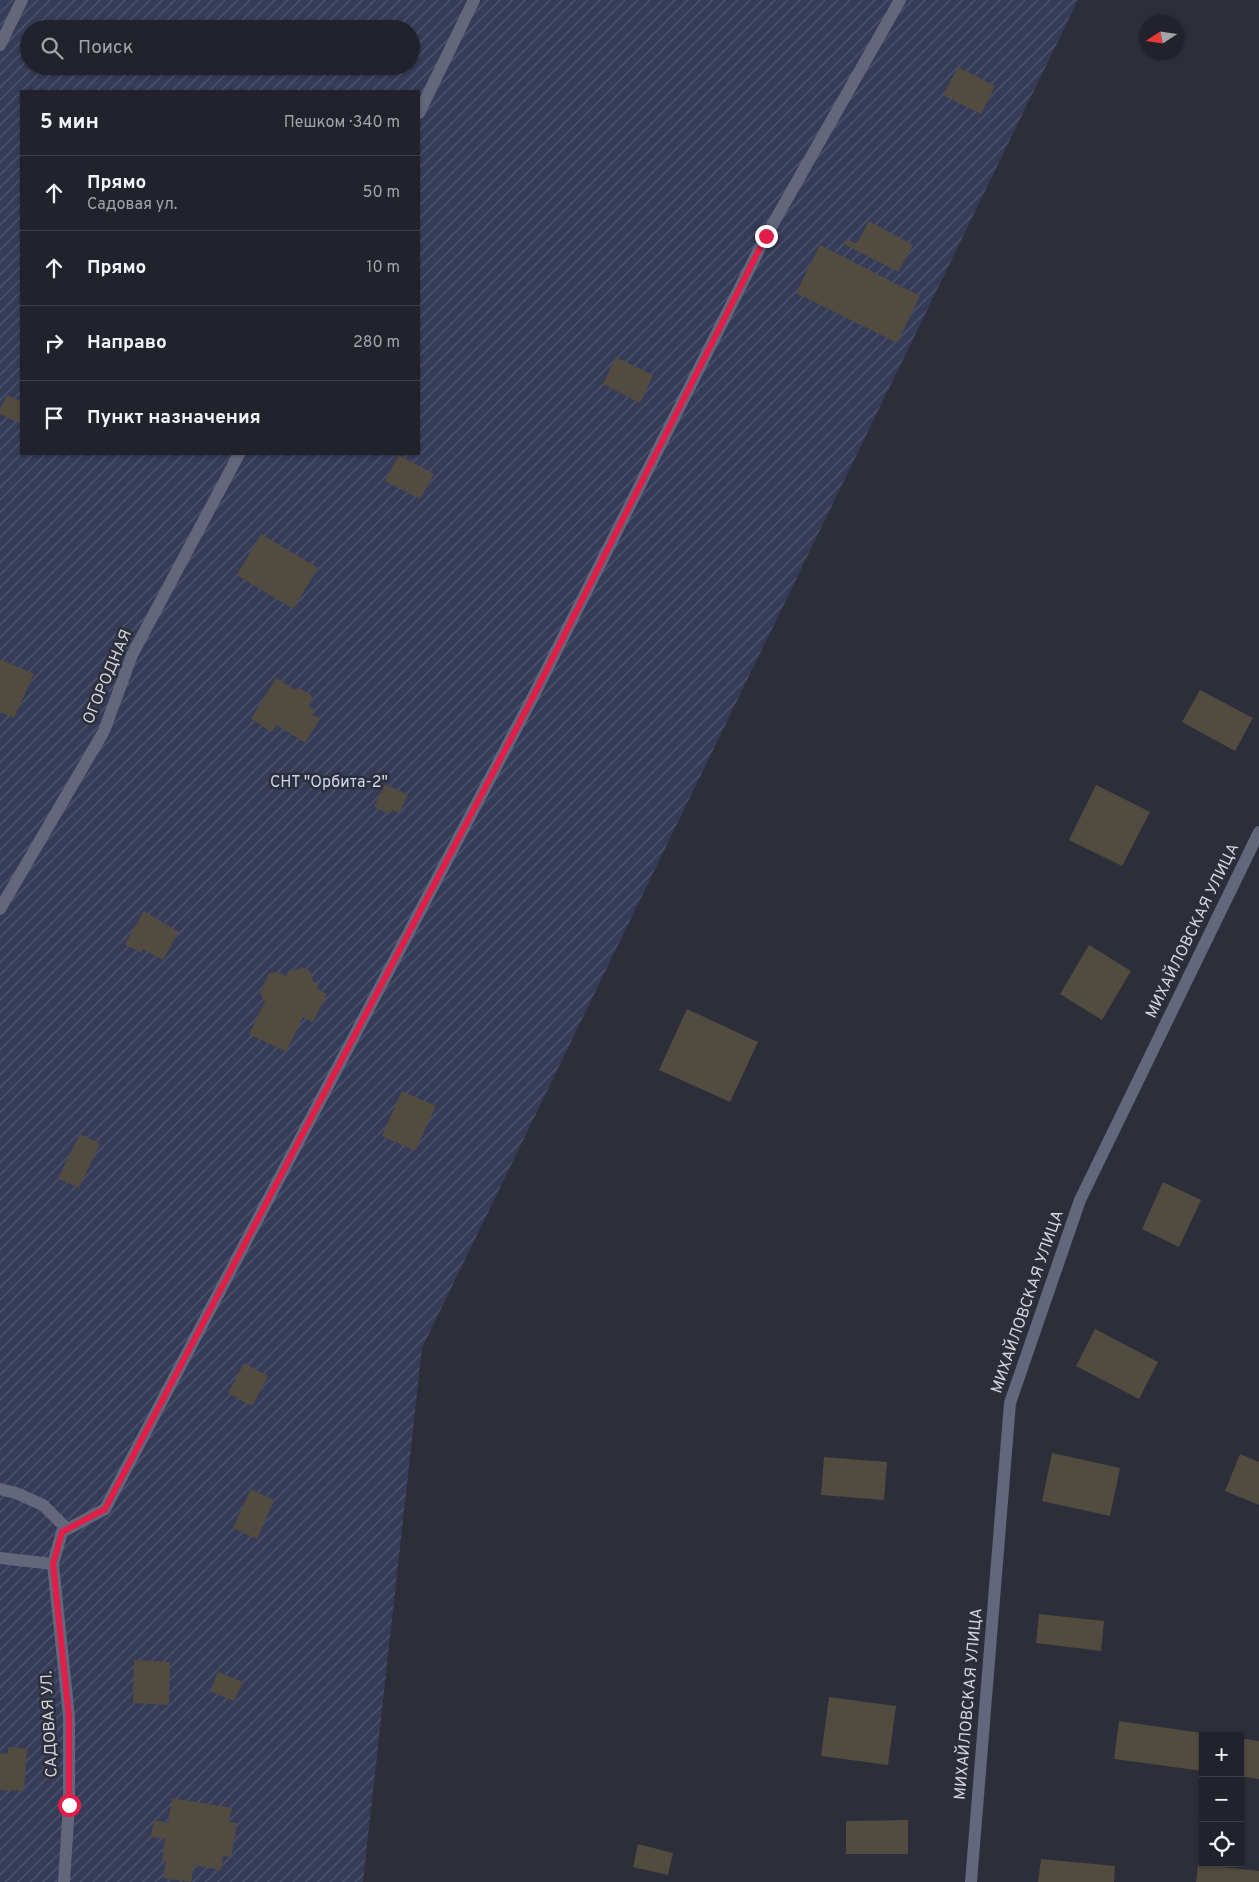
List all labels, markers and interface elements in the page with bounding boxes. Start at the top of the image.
north arrow [1139,15,1184,60]
search box [20,20,420,75]
icon: search [38,34,66,62]
text: Поиск [78,36,134,60]
text: 5 мин [40,109,99,136]
text: Пешком · 340 m [284,113,400,133]
text: Прямо [87,171,146,195]
icon: ahead [40,179,68,207]
text: 50 m [363,183,400,203]
text: Садовая ул. [87,195,177,215]
route end [755,225,778,248]
icon: ahead [40,254,68,282]
text: Прямо [87,256,146,280]
text: 10 m [366,258,400,278]
icon: right [40,329,68,357]
text: Направо [87,331,167,355]
text: 280 m [353,333,400,353]
icon: arrive [40,404,68,432]
text: Пункт назначения [87,406,261,430]
street label: ОГОРОДНАЯ [79,627,137,727]
park label: СНТ "Орбита-2" [270,773,388,793]
street label: МИХАЙЛОВСКАЯ УЛИЦА [1140,839,1244,1022]
street label: МИХАЙЛОВСКАЯ УЛИЦА [985,1207,1069,1396]
street label: МИХАЙЛОВСКАЯ УЛИЦА [949,1607,987,1801]
street label: САДОВАЯ УЛ. [37,1670,63,1778]
map controls [1199,1732,1244,1867]
button: + [1199,1732,1244,1777]
button: − [1199,1777,1244,1822]
route start [58,1794,81,1817]
button: locate [1199,1822,1244,1867]

